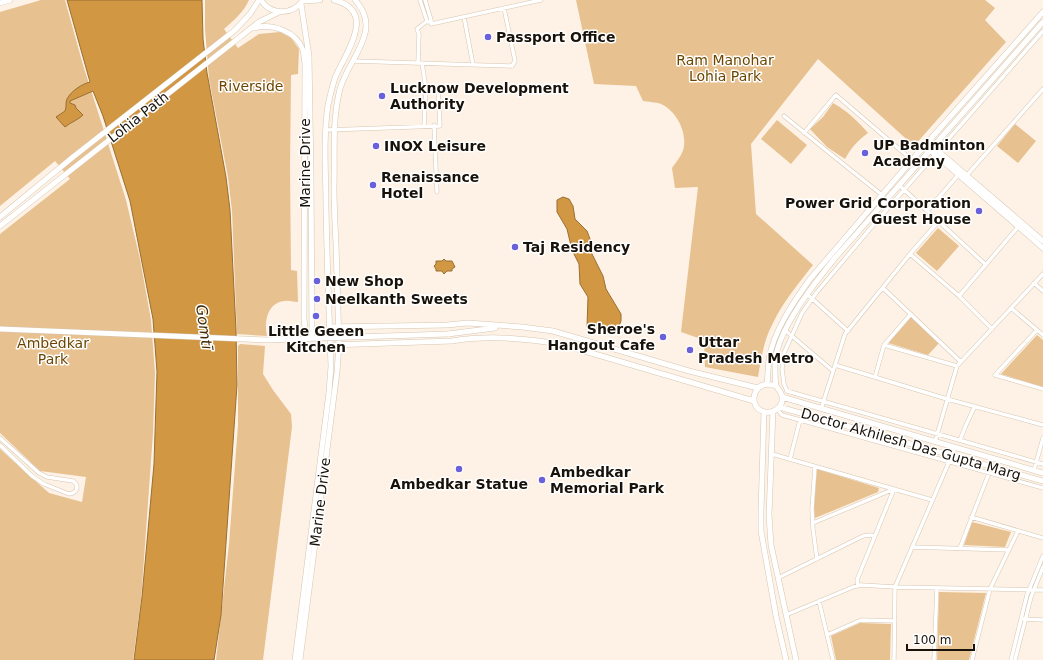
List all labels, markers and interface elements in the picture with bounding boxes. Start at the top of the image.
place label: Passport Office [496,29,615,45]
marker: Passport Office [483,32,493,42]
park label: Ram Manohar Lohia Park [676,52,774,84]
park label: Riverside [219,78,283,94]
place label: Lucknow Development Authority [390,80,569,112]
street label: Lohia Path [104,88,172,146]
marker: Lucknow Development Authority [377,91,387,101]
street label: Marine Drive [297,118,313,208]
place label: UP Badminton Academy [873,137,985,169]
place label: INOX Leisure [384,138,486,154]
marker: INOX Leisure [371,141,381,151]
marker: UP Badminton Academy [860,148,870,158]
place label: Renaissance Hotel [381,169,479,201]
marker: Renaissance Hotel [368,180,378,190]
place label: Power Grid Corporation Guest House [785,195,971,227]
marker: Power Grid Corporation Guest House [974,206,984,216]
place label: Taj Residency [523,239,630,255]
marker: Taj Residency [510,242,520,252]
place label: New Shop [325,273,404,289]
marker: New Shop [312,276,322,286]
place label: Neelkanth Sweets [325,291,468,307]
marker: Neelkanth Sweets [312,294,322,304]
water label: Gomtī [192,303,216,353]
marker: Little Geeen Kitchen [311,311,321,321]
place label: Sheroe's Hangout Cafe [547,321,655,353]
place label: Little Geeen Kitchen [268,323,364,355]
marker: Sheroe's Hangout Cafe [658,332,668,342]
place label: Uttar Pradesh Metro [698,334,814,366]
park label: Ambedkar Park [17,335,89,367]
marker: Uttar Pradesh Metro [685,345,695,355]
street label: Doctor Akhilesh Das Gupta Marg [799,405,1023,483]
street label: Marine Drive [307,457,333,547]
marker: Ambedkar Statue [454,464,464,474]
place label: Ambedkar Memorial Park [550,464,665,496]
marker: Ambedkar Memorial Park [537,475,547,485]
place label: Ambedkar Statue [390,476,528,492]
scale bar [907,626,974,652]
text: 100 m [913,633,951,647]

